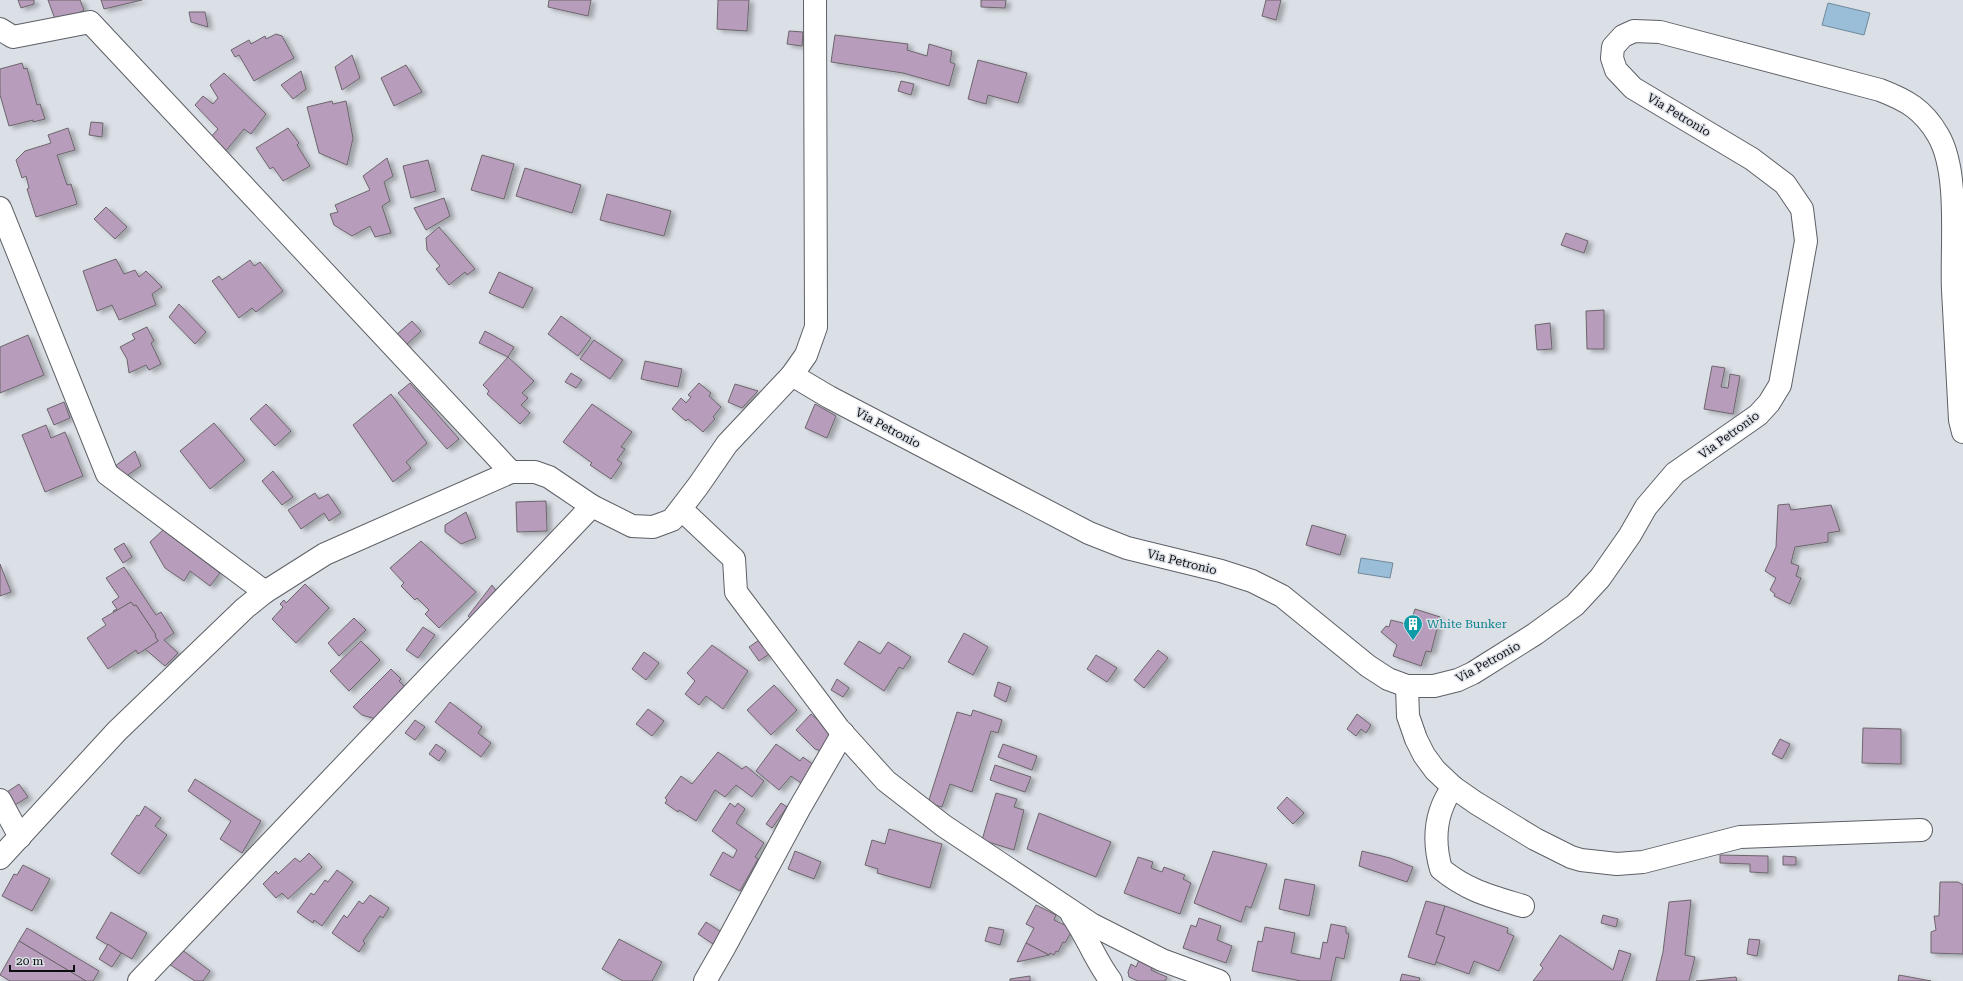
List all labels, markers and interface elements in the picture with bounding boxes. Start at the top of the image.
street label: Via Petronio [1645,91,1713,139]
street label: Via Petronio [853,405,923,451]
street label: Via Petronio [1696,408,1762,462]
street label: Via Petronio [1146,547,1218,577]
building icon: White Bunker [1402,613,1424,641]
place label: White Bunker [1427,617,1507,631]
street label: Via Petronio [1453,639,1523,685]
scale bar [10,947,74,973]
text: 20 m [16,954,43,968]

